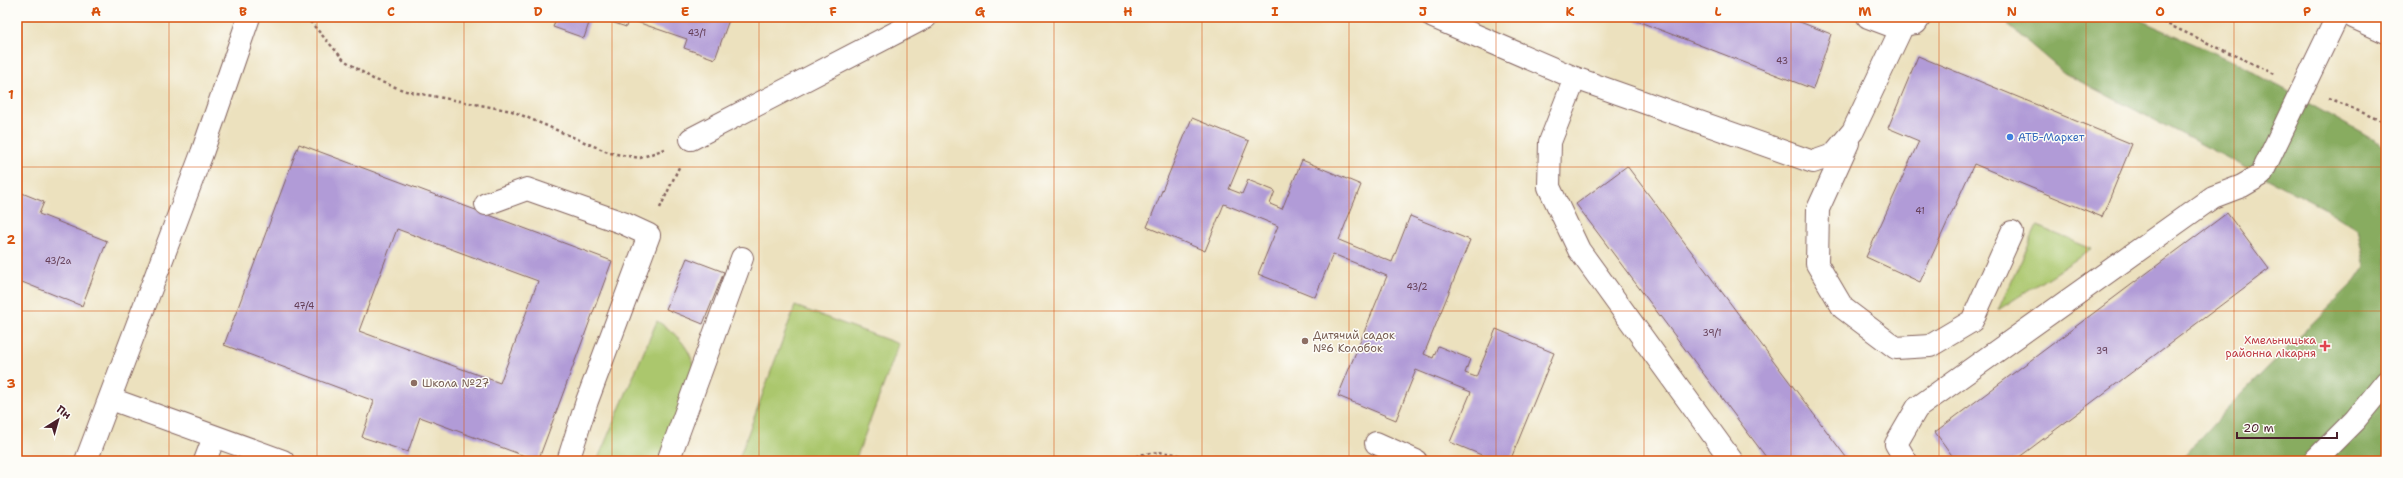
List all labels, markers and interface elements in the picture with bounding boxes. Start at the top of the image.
text: A [91,3,101,20]
text: B [239,3,247,20]
text: C [387,3,395,20]
text: D [533,3,543,20]
text: E [681,3,690,20]
text: F [829,3,837,20]
text: G [975,3,986,20]
text: H [1123,3,1133,20]
text: I [1271,3,1279,20]
text: J [1419,3,1427,20]
text: K [1566,3,1575,20]
text: L [1714,3,1722,20]
text: M [1858,3,1872,20]
text: N [2007,3,2017,20]
text: O [2155,3,2165,20]
text: P [2303,3,2311,20]
house number: 43/1 [688,27,706,39]
house number: 43 [1776,55,1788,67]
text: 1 [8,86,14,103]
place label: АТБ-Маркет [2018,130,2085,145]
marker: АТБ-Маркет [2005,132,2015,142]
house number: 41 [1915,205,1925,217]
text: 2 [6,231,16,248]
house number: 43/2а [45,255,72,267]
house number: 43/2 [1406,281,1428,293]
house number: 47/4 [294,300,314,312]
house number: 39/1 [1703,327,1721,339]
place label: Дитячий садок №6 Колобок [1313,328,1395,356]
place label: Хмельницька районна лікарня [2226,333,2316,361]
marker: Дитячий садок №6 Колобок [1300,336,1310,346]
marker: Хмельницька районна лікарня [2319,340,2331,352]
house number: 39 [2096,345,2108,357]
text: 3 [6,375,16,392]
place label: Школа №27 [422,376,490,391]
marker: Школа №27 [409,378,419,388]
north arrow [38,400,78,440]
text: Пн [53,402,74,423]
scale bar [2237,414,2337,440]
text: 20 m [2243,420,2274,436]

